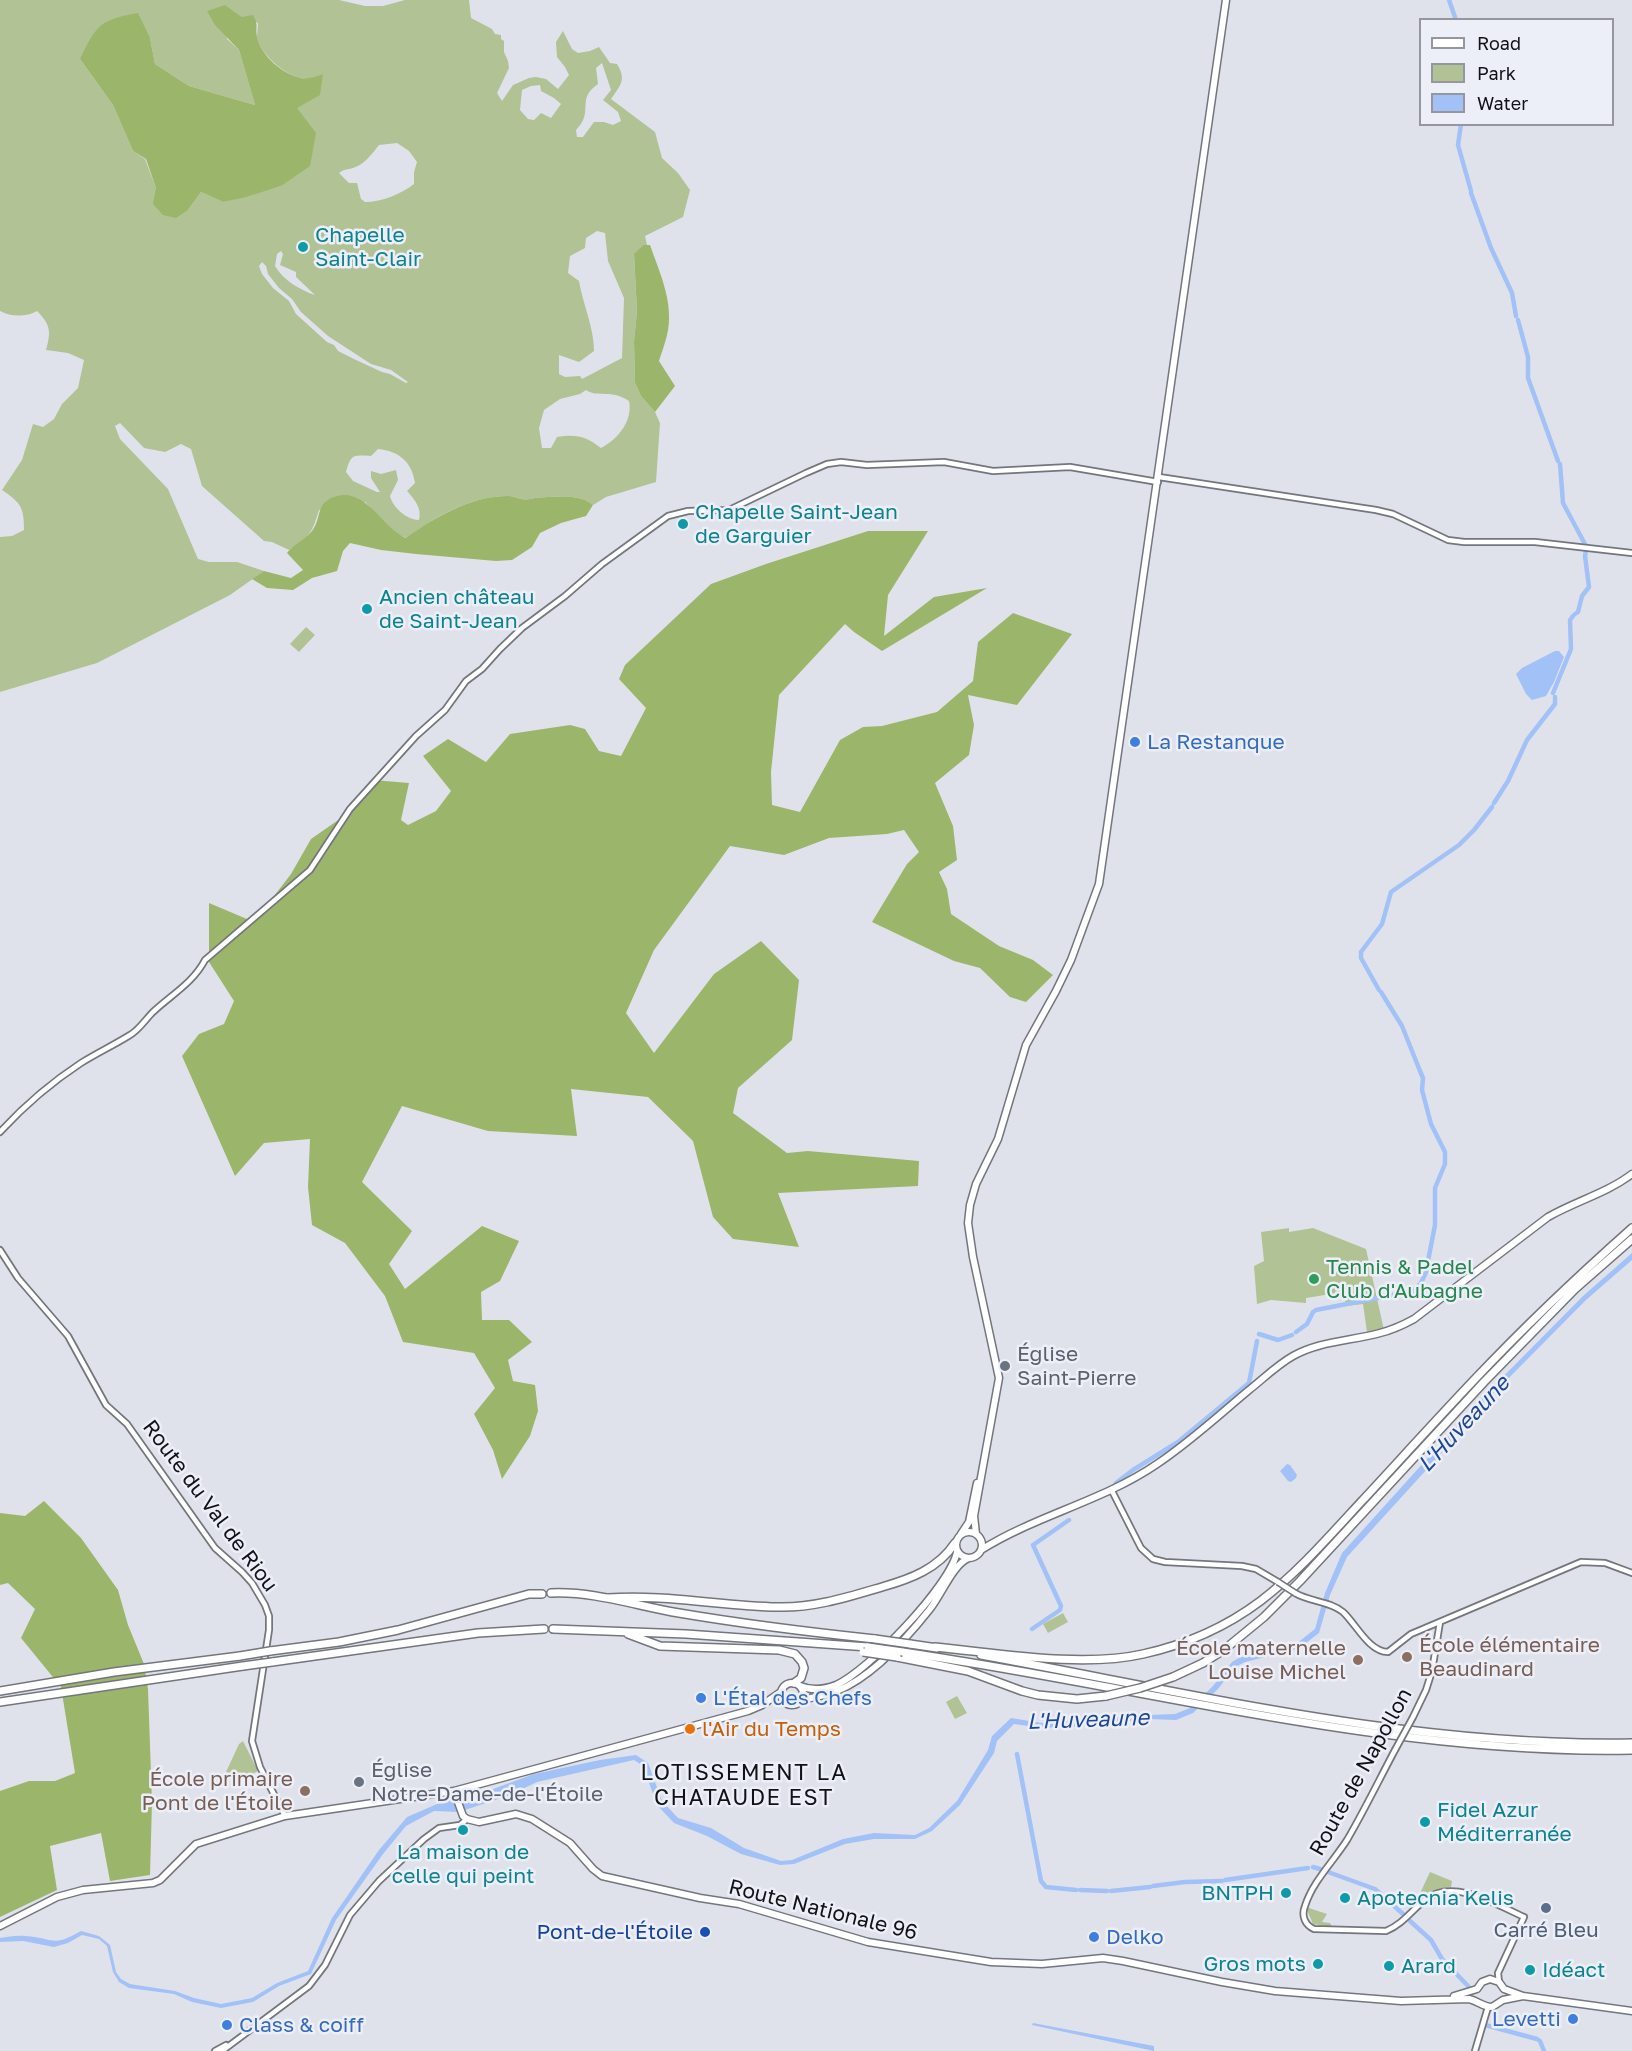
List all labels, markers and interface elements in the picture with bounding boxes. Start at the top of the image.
legend [1419,18,1614,126]
text: Road [1477,32,1521,54]
text: Park [1477,62,1516,84]
text: Water [1477,92,1528,114]
place label: Chapelle Saint-Clair [315,222,421,272]
marker: Chapelle Saint-Clair [296,240,310,254]
place label: Chapelle Saint-Jean de Garguier [695,499,898,549]
marker: Chapelle Saint-Jean de Garguier [676,517,690,531]
place label: Ancien château de Saint-Jean [379,584,535,634]
marker: Ancien château de Saint-Jean [360,602,374,616]
place label: La Restanque [1147,729,1285,755]
marker: La Restanque [1128,735,1142,749]
place label: Tennis & Padel Club d'Aubagne [1326,1254,1483,1304]
marker: Tennis & Padel Club d'Aubagne [1307,1272,1321,1286]
place label: Église Saint-Pierre [1017,1341,1137,1391]
marker: Église Saint-Pierre [998,1359,1012,1373]
water label: L'Huveaune [1413,1370,1515,1478]
street label: Route du Val de Riou [137,1415,283,1597]
place label: École élémentaire Beaudinard [1419,1632,1600,1682]
place label: École maternelle Louise Michel [1176,1635,1346,1685]
marker: École élémentaire Beaudinard [1400,1650,1414,1664]
marker: École maternelle Louise Michel [1351,1653,1365,1667]
street label: Route de Napollon [1304,1684,1418,1860]
place label: L'Étal des Chefs [713,1685,872,1711]
marker: L'Étal des Chefs [694,1691,708,1705]
water label: L'Huveaune [1027,1705,1149,1735]
place label: l'Air du Temps [702,1716,841,1742]
marker: l'Air du Temps [683,1722,697,1736]
place label: Église Notre-Dame-de-l'Étoile [371,1757,603,1807]
district label: LOTISSEMENT LA CHATAUDE EST [641,1760,847,1812]
place label: École primaire Pont de l'Étoile [142,1766,293,1816]
marker: Église Notre-Dame-de-l'Étoile [352,1775,366,1789]
marker: École primaire Pont de l'Étoile [298,1784,312,1798]
place label: Fidel Azur Méditerranée [1437,1797,1572,1847]
marker: Fidel Azur Méditerranée [1418,1815,1432,1829]
marker: La maison de celle qui peint [456,1823,470,1837]
place label: La maison de celle qui peint [392,1839,534,1889]
street label: Route Nationale 96 [726,1874,920,1946]
place label: BNTPH [1201,1880,1274,1906]
place label: Apotecnia Kelis [1357,1885,1514,1911]
marker: BNTPH [1279,1886,1293,1900]
marker: Apotecnia Kelis [1338,1891,1352,1905]
marker: Carré Bleu [1539,1901,1553,1915]
place label: Carré Bleu [1493,1917,1599,1943]
place label: Pont-de-l'Étoile [536,1919,693,1945]
place label: Delko [1106,1924,1164,1950]
marker: Pont-de-l'Étoile [698,1925,712,1939]
marker: Delko [1087,1930,1101,1944]
place label: Gros mots [1204,1951,1306,1977]
place label: Arard [1401,1953,1456,1979]
marker: Gros mots [1311,1957,1325,1971]
place label: Idéact [1542,1957,1605,1983]
marker: Arard [1382,1959,1396,1973]
marker: Idéact [1523,1963,1537,1977]
place label: Levetti [1492,2006,1561,2032]
place label: Class & coiff [239,2012,364,2038]
marker: Levetti [1566,2012,1580,2026]
marker: Class & coiff [220,2018,234,2032]

